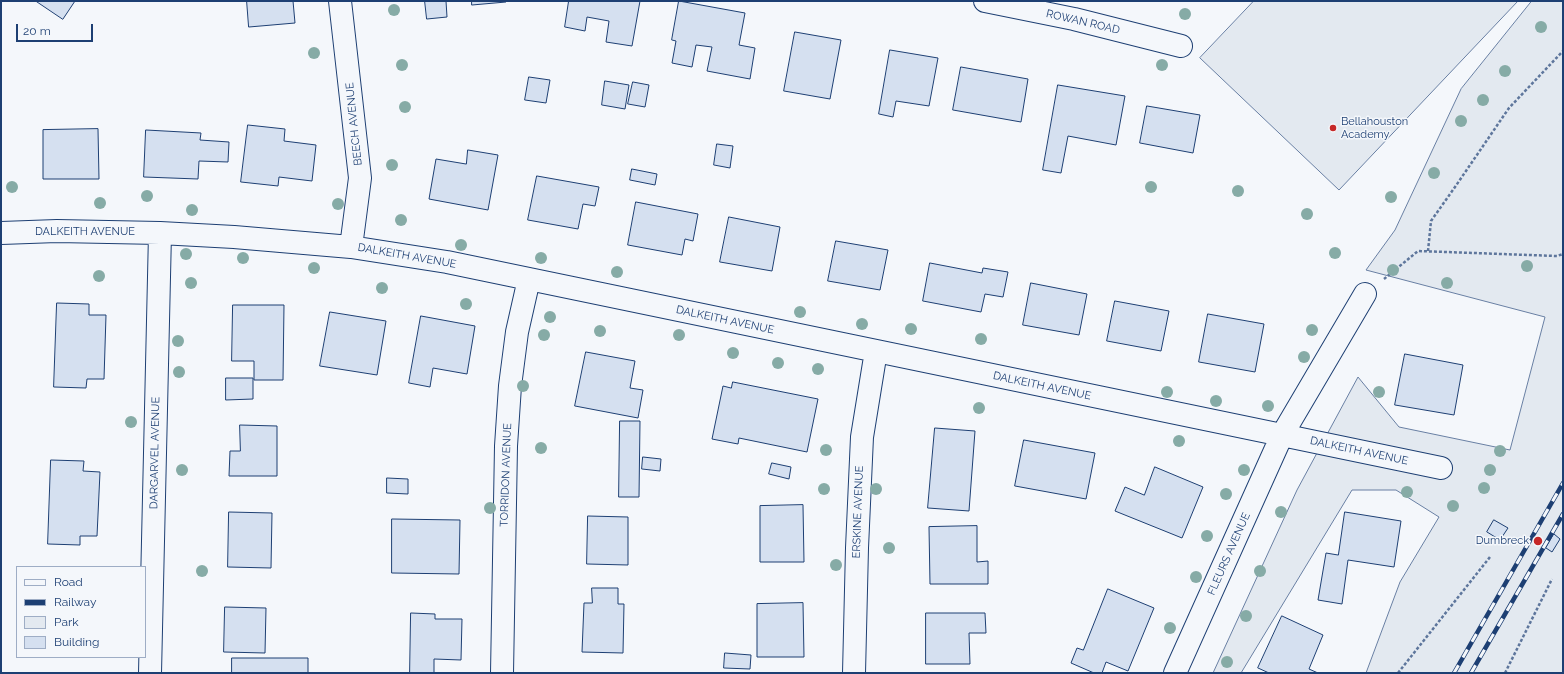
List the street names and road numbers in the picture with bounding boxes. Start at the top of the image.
street label: ROWAN ROAD [1045,7,1121,37]
street label: BEECH AVENUE [343,82,365,166]
street label: DALKEITH AVENUE [35,225,135,239]
street label: DALKEITH AVENUE [357,241,457,271]
street label: DALKEITH AVENUE [675,303,775,337]
street label: DALKEITH AVENUE [992,369,1092,403]
street label: DARGARVEL AVENUE [147,397,163,509]
street label: TORRIDON AVENUE [498,423,514,527]
street label: DALKEITH AVENUE [1309,434,1409,468]
street label: ERSKINE AVENUE [850,465,866,559]
street label: FLEURS AVENUE [1205,511,1253,597]

